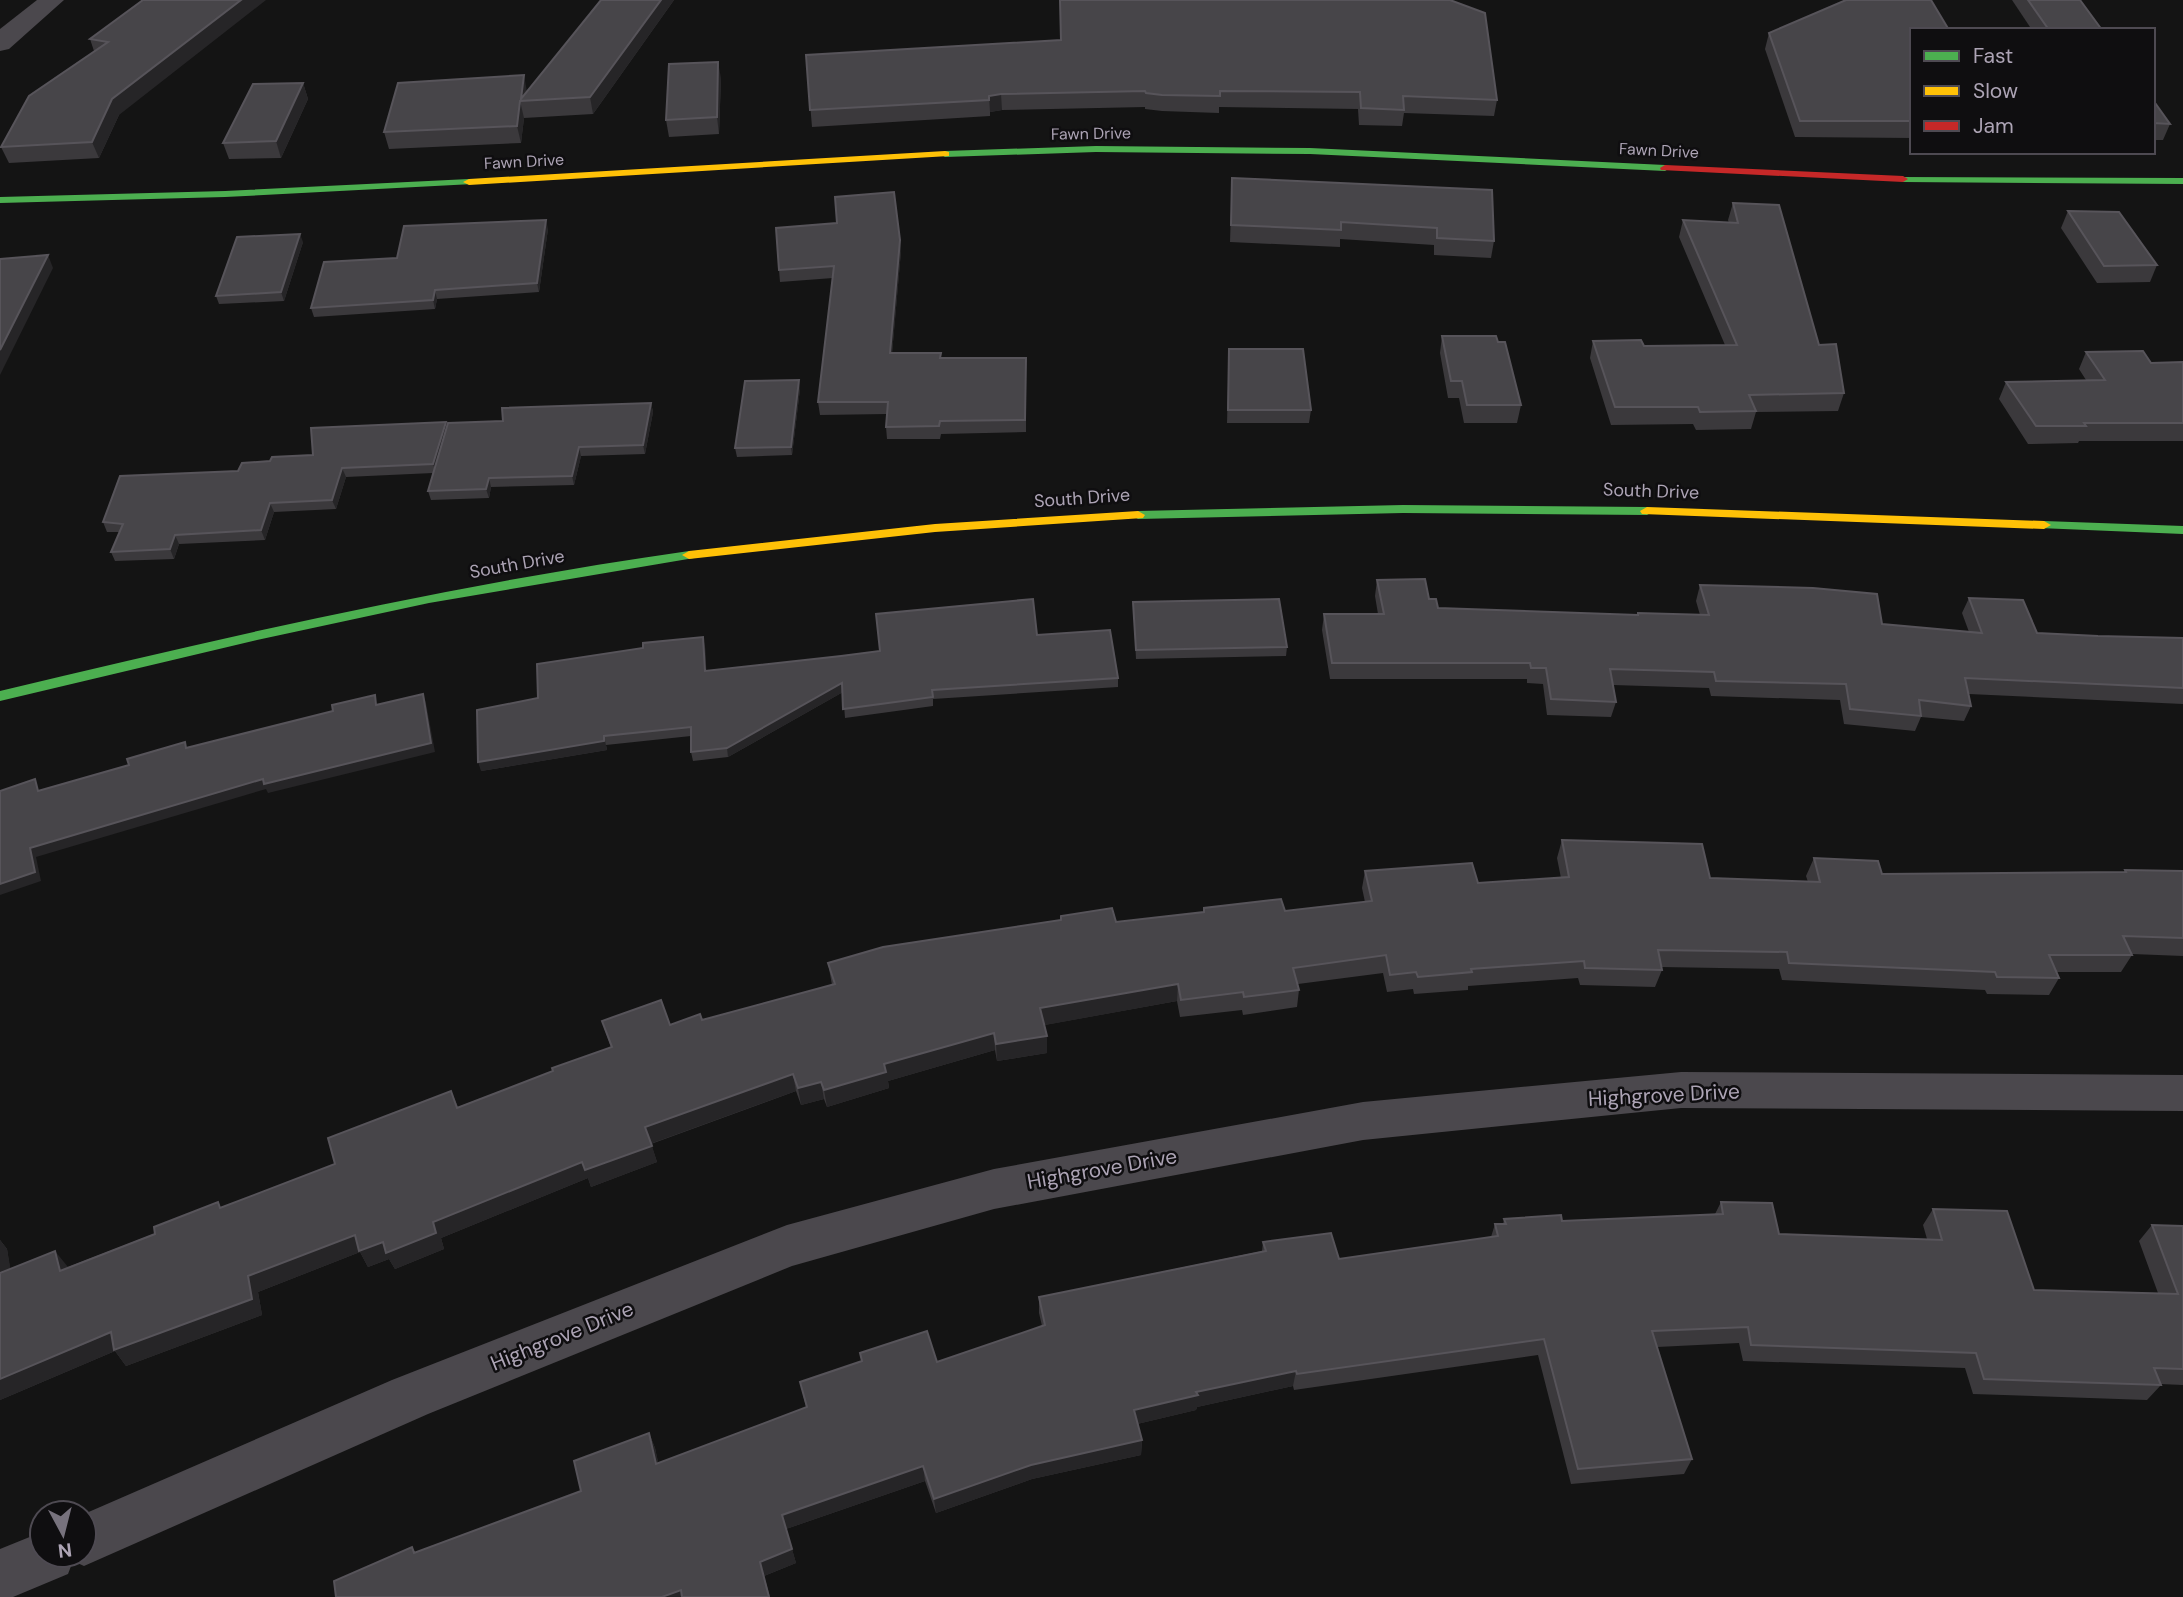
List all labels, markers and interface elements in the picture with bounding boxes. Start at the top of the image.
legend [1910,28,2155,154]
text: Fast [1973,42,2013,70]
text: Slow [1973,77,2018,105]
text: Jam [1973,112,2014,140]
street label: Fawn Drive [1051,122,1131,145]
street label: Fawn Drive [1618,138,1700,163]
street label: Fawn Drive [483,149,565,174]
street label: South Drive [1602,477,1700,505]
street label: South Drive [1033,483,1131,513]
street label: South Drive [468,544,566,584]
street label: Highgrove Drive [1587,1077,1741,1113]
street label: Highgrove Drive [1025,1142,1179,1196]
street label: Highgrove Drive [486,1295,638,1377]
north arrow [28,1499,98,1569]
text: N [57,1537,73,1564]

